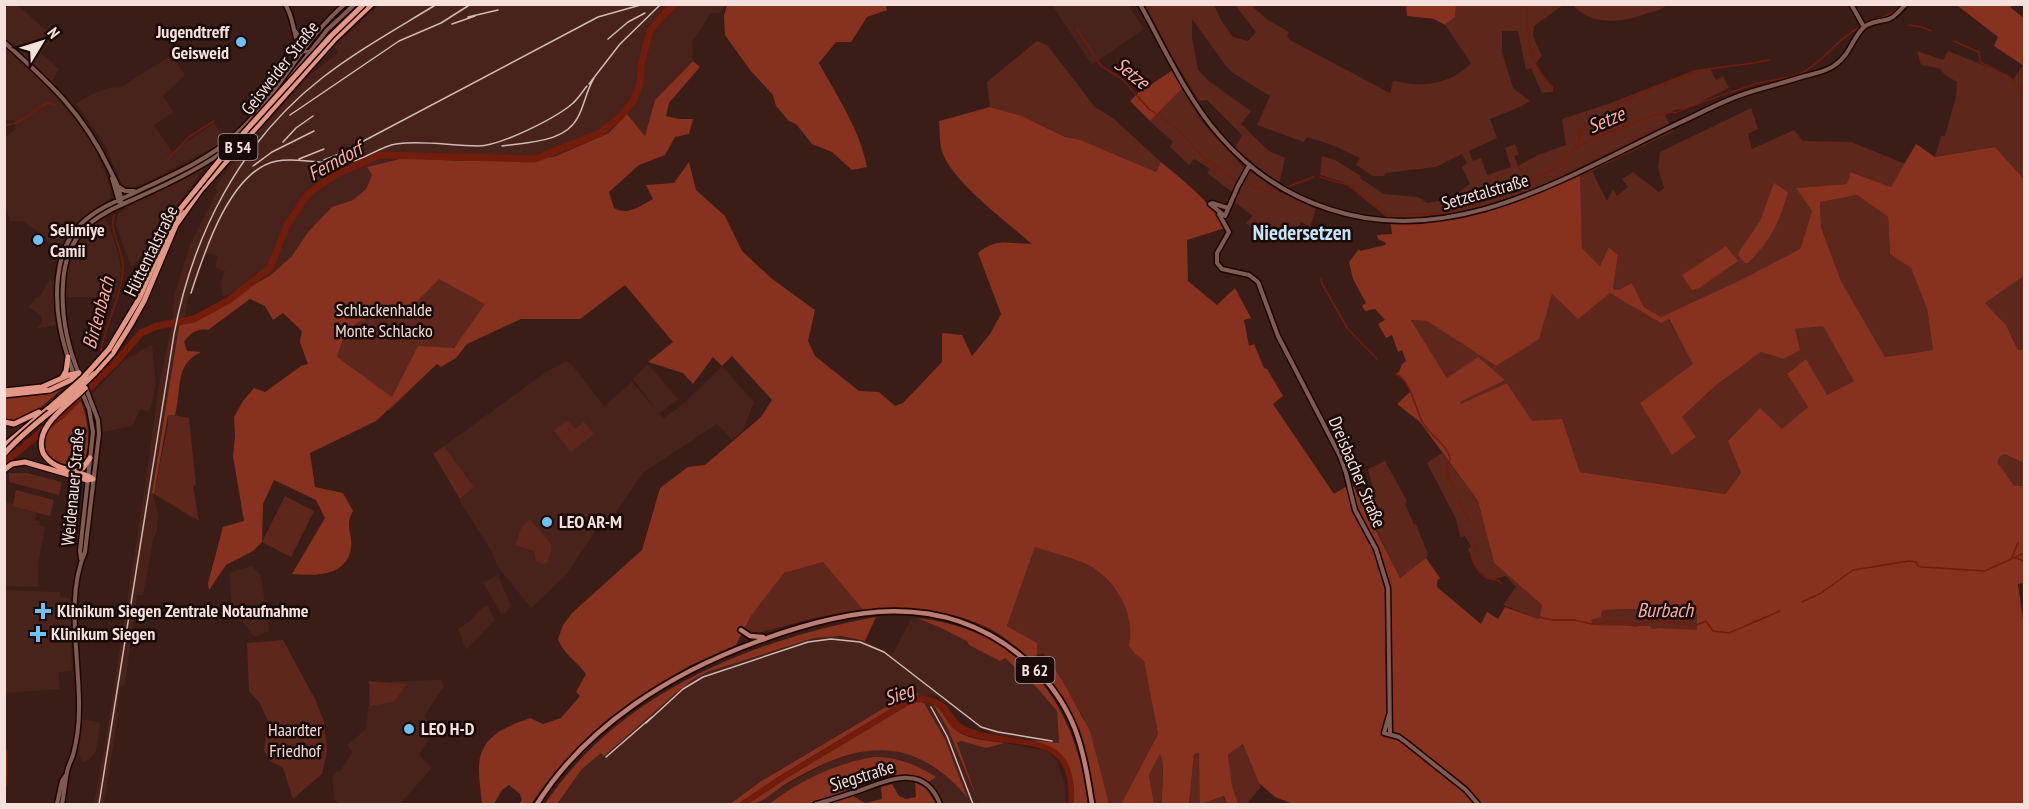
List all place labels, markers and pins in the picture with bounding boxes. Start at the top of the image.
place label: Jugendtreff Geisweid [155,20,230,64]
marker: Jugendtreff Geisweid [234,35,248,49]
place label: Selimiye Camii [50,218,105,262]
marker: Selimiye Camii [31,233,45,247]
place label: LEO AR-M [559,510,622,533]
marker: LEO AR-M [540,515,554,529]
place label: Klinikum Siegen Zentrale Notaufnahme [57,599,309,622]
marker: Klinikum Siegen Zentrale Notaufnahme [34,602,52,620]
place label: Klinikum Siegen [51,622,155,645]
marker: Klinikum Siegen [29,625,47,643]
place label: LEO H-D [421,717,475,740]
marker: LEO H-D [402,722,416,736]

